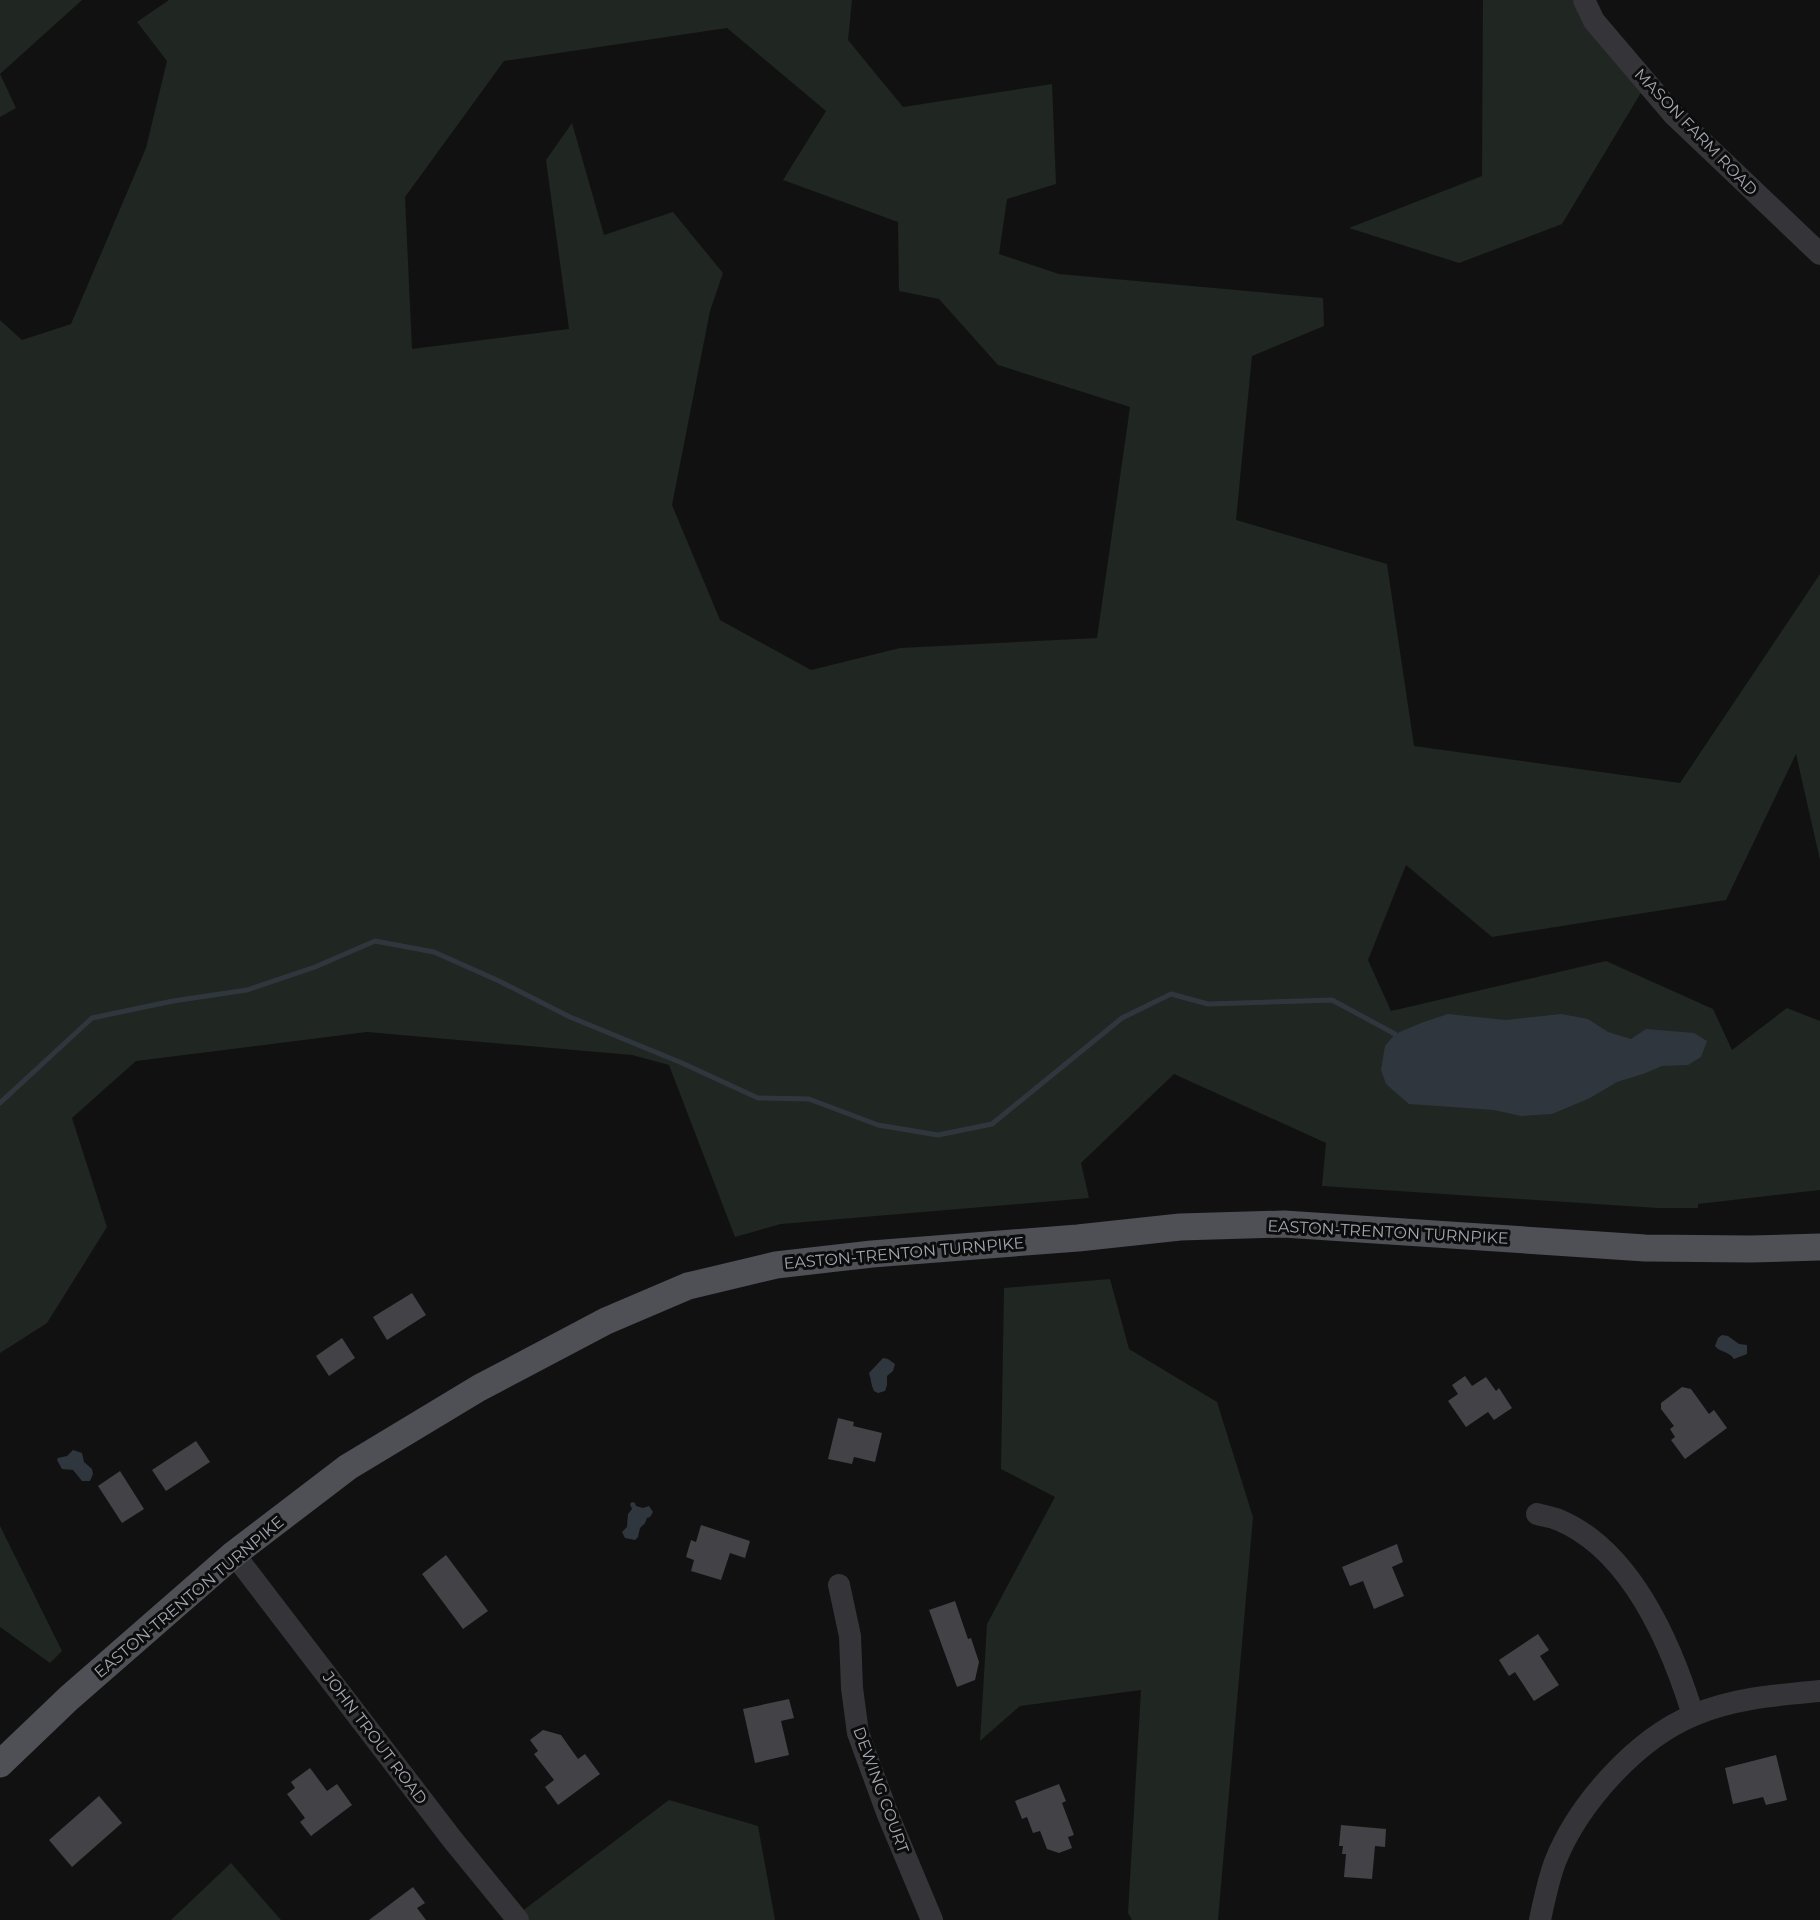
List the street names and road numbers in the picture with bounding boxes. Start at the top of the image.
street label: MASON FARM ROAD [1631,65,1761,199]
street label: EASTON-TRENTON TURNPIKE [1267,1216,1509,1248]
street label: EASTON-TRENTON TURNPIKE [783,1233,1025,1273]
street label: EASTON-TRENTON TURNPIKE [90,1512,288,1682]
street label: JOHN TROUT ROAD [318,1667,431,1808]
street label: DEWING COURT [849,1724,913,1857]

